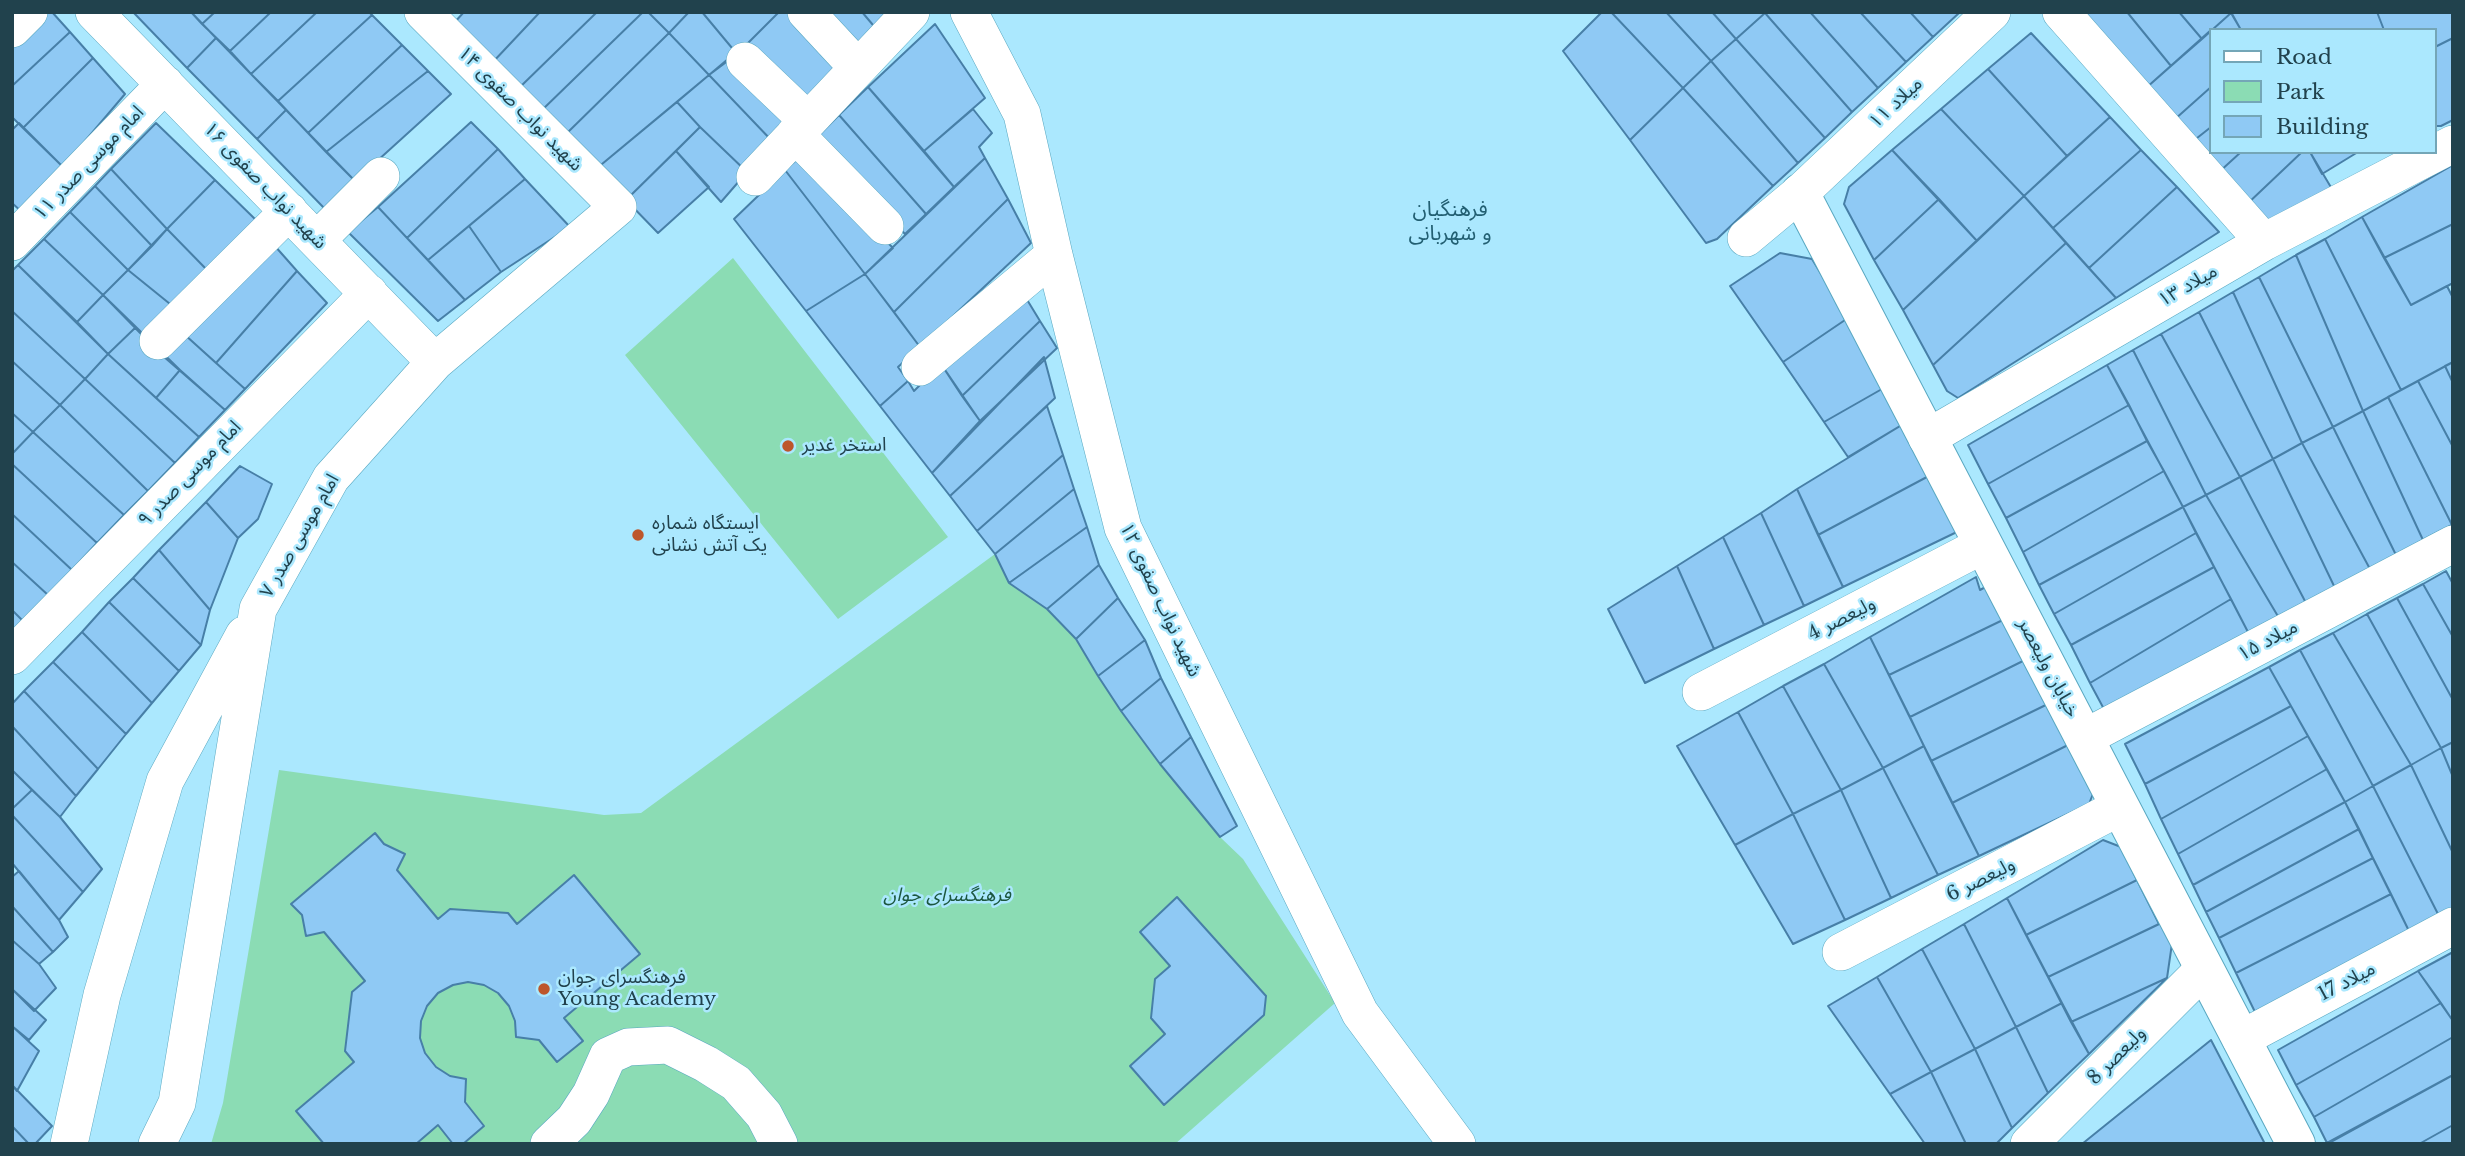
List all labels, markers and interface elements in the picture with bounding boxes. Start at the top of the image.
legend [2210,28,2437,154]
street label: شهید نواب صفوی ۱۴ [453,42,587,176]
text: Road [2276,44,2332,70]
street label: میلاد ۱۱ [1865,73,1927,133]
text: Park [2276,79,2325,105]
street label: امام موسی صدر ۱۱ [29,101,149,225]
text: Building [2276,114,2368,140]
street label: شهید نواب صفوی ۱۶ [199,118,331,254]
district label: فرهنگیان و شهربانی [1408,197,1492,247]
street label: میلاد ۱۳ [2154,260,2222,312]
street label: امام موسی صدر ۹ [134,416,246,532]
place label: استخر غدیر [802,435,886,457]
marker: استخر غدیر [780,438,796,454]
street label: امام موسی صدر ۷ [255,470,345,602]
place label: ایستگاه شماره یک آتش نشانی [652,513,767,557]
street label: شهید نواب صفوی ۱۲ [1114,519,1206,681]
marker: ایستگاه شماره یک آتش نشانی [630,527,646,543]
street label: ولیعصر 4 [1805,592,1879,646]
street label: خیابان ولیعصر [2012,615,2084,721]
street label: میلاد ۱۵ [2234,616,2302,666]
street label: ولیعصر 6 [1943,853,2019,907]
park label: فرهنگسرای جوان [883,885,1011,907]
street label: میلاد 17 [2315,958,2379,1006]
place label: فرهنگسرای جوان Young Academy [558,967,716,1011]
marker: فرهنگسرای جوان Young Academy [536,981,552,997]
street label: ولیعصر 8 [2083,1022,2151,1090]

